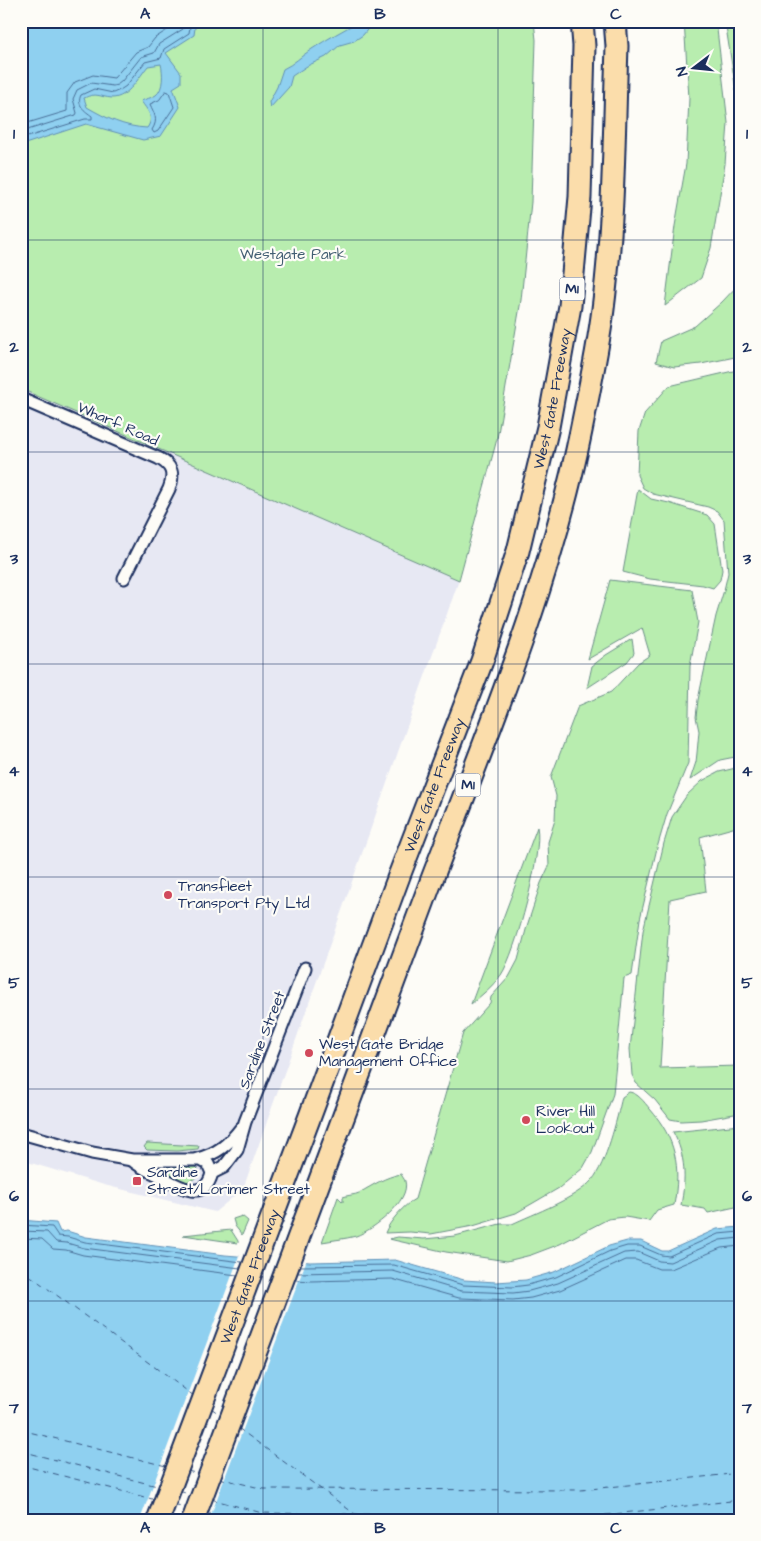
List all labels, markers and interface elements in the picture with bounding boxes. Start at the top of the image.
text: A [140,3,151,25]
text: B [374,3,386,25]
text: C [610,3,622,25]
north arrow [668,42,718,92]
text: N [672,64,693,78]
text: 1 [13,123,16,145]
text: 1 [746,123,749,145]
park label: Westgate Park [240,244,346,266]
road number: M1 [560,278,584,300]
street label: West Gate Freeway [528,327,577,471]
text: 2 [8,336,19,358]
text: 2 [741,336,752,358]
street label: Wharf Road [74,397,162,451]
text: 3 [9,548,19,570]
text: 3 [742,548,752,570]
street label: West Gate Freeway [399,715,471,856]
text: 4 [9,760,20,782]
text: 4 [742,760,753,782]
road number: M1 [456,774,480,796]
place label: Transfleet Transport Pty Ltd [178,876,310,915]
marker: Transfleet Transport Pty Ltd [162,889,174,901]
text: 5 [8,972,20,994]
text: 5 [741,972,753,994]
street label: Sardine Street [234,988,290,1092]
place label: West Gate Bridge Management Office [319,1034,457,1073]
marker: West Gate Bridge Management Office [303,1047,315,1059]
place label: River Hill Lookout [536,1101,595,1139]
marker: River Hill Lookout [520,1114,532,1126]
place label: Sardine Street/Lorimer Street [147,1162,310,1200]
marker: Sardine Street/Lorimer Street [131,1175,143,1187]
text: 6 [9,1185,19,1207]
text: 6 [742,1185,752,1207]
street label: West Gate Freeway [215,1206,286,1347]
text: 7 [8,1397,19,1419]
text: 7 [741,1397,752,1419]
text: A [140,1517,151,1539]
text: B [374,1517,386,1539]
text: C [610,1517,622,1539]

